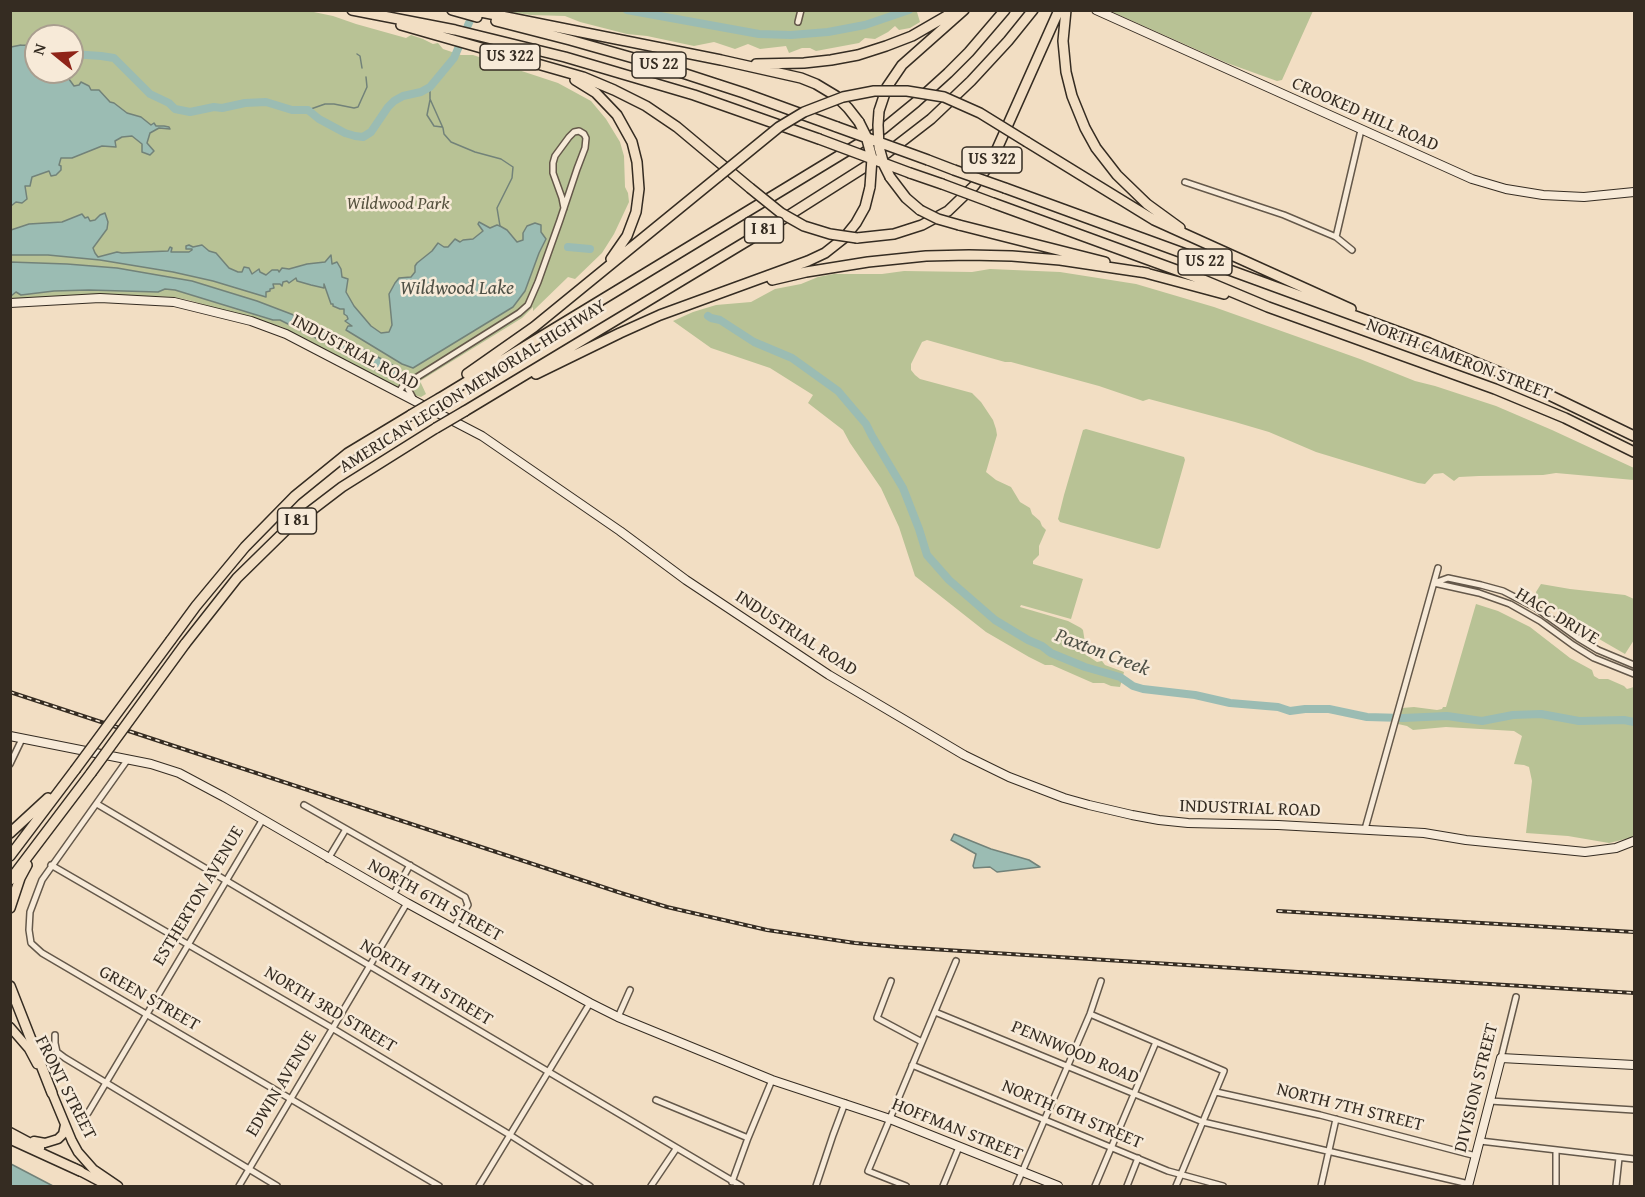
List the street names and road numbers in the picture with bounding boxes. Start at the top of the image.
road number: US 322 [480,44,540,70]
road number: US 22 [632,52,686,78]
street label: CROOKED HILL ROAD [1288,73,1442,157]
road number: US 322 [962,147,1022,173]
road number: I 81 [744,217,783,243]
road number: US 22 [1178,249,1232,275]
street label: AMERICAN LEGION MEMORIAL HIGHWAY [336,296,610,478]
street label: INDUSTRIAL ROAD [288,310,422,396]
street label: NORTH CAMERON STREET [1363,315,1555,405]
road number: I 81 [278,508,316,534]
street label: HACC DRIVE [1511,584,1603,650]
street label: INDUSTRIAL ROAD [731,587,861,681]
street label: INDUSTRIAL ROAD [1179,796,1321,822]
street label: ESTHERTON AVENUE [149,822,249,970]
street label: NORTH 6TH STREET [364,855,506,947]
street label: NORTH 4TH STREET [356,935,496,1031]
street label: GREEN STREET [95,962,203,1036]
street label: NORTH 3RD STREET [260,962,400,1058]
street label: PENNWOOD ROAD [1008,1016,1142,1090]
street label: DIVISION STREET [1451,1021,1503,1155]
street label: EDWIN AVENUE [242,1027,322,1141]
street label: FRONT STREET [30,1033,100,1143]
street label: NORTH 6TH STREET [998,1076,1146,1154]
street label: NORTH 7TH STREET [1274,1079,1426,1137]
street label: HOFFMAN STREET [888,1094,1026,1166]

